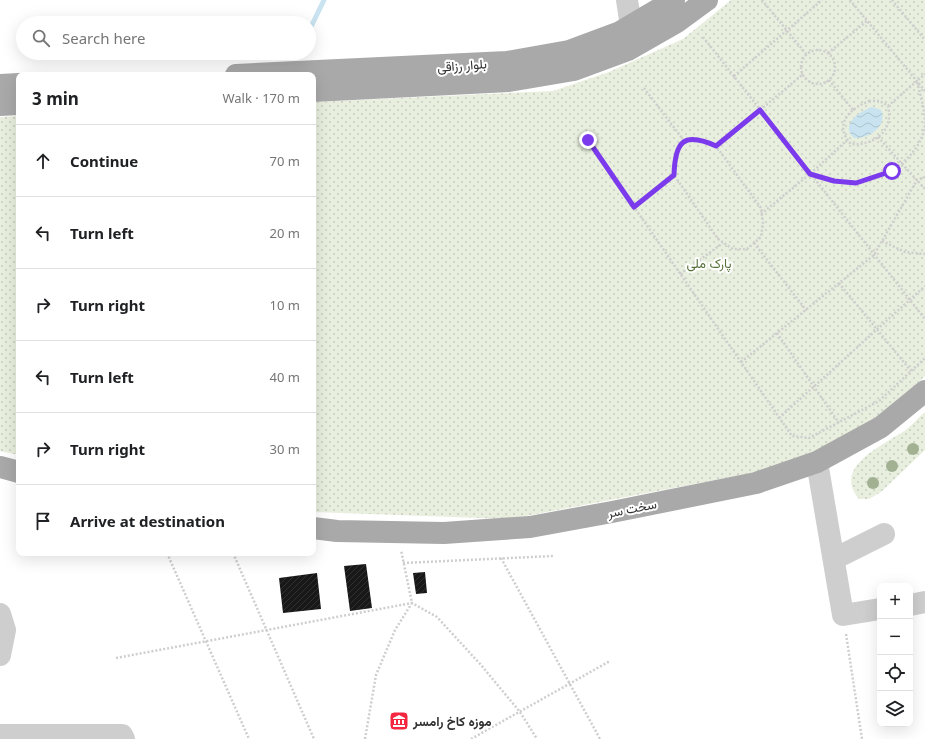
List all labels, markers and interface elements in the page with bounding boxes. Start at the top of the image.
search box [16,16,316,60]
icon: search [30,27,52,49]
text: Search here [62,28,145,48]
street label: بلوار رزاقی [437,54,488,76]
text: 3 min [32,87,79,110]
text: Walk · 170 m [222,89,300,107]
route end [579,131,597,149]
icon: ahead [32,150,54,172]
text: Continue [70,151,138,171]
text: 70 m [270,152,300,170]
route start [883,162,901,180]
icon: left [32,222,54,244]
text: Turn left [70,223,134,243]
text: 20 m [270,224,300,242]
park label: پارک ملی [687,254,731,273]
icon: right [32,294,54,316]
text: Turn right [70,295,145,315]
text: 10 m [270,296,300,314]
icon: left [32,366,54,388]
text: Turn left [70,367,134,387]
text: 40 m [270,368,300,386]
icon: right [32,438,54,460]
text: Turn right [70,439,145,459]
text: 30 m [270,440,300,458]
street label: سخت سر [605,494,658,522]
icon: arrive [32,510,54,532]
text: Arrive at destination [70,511,225,531]
map controls [877,583,913,727]
button: + [877,583,913,619]
button: − [877,619,913,655]
button: locate [877,655,913,691]
button: layers [877,691,913,727]
museum icon: موزه کاخ رامسر [388,710,410,732]
place label: موزه کاخ رامسر [412,712,492,730]

